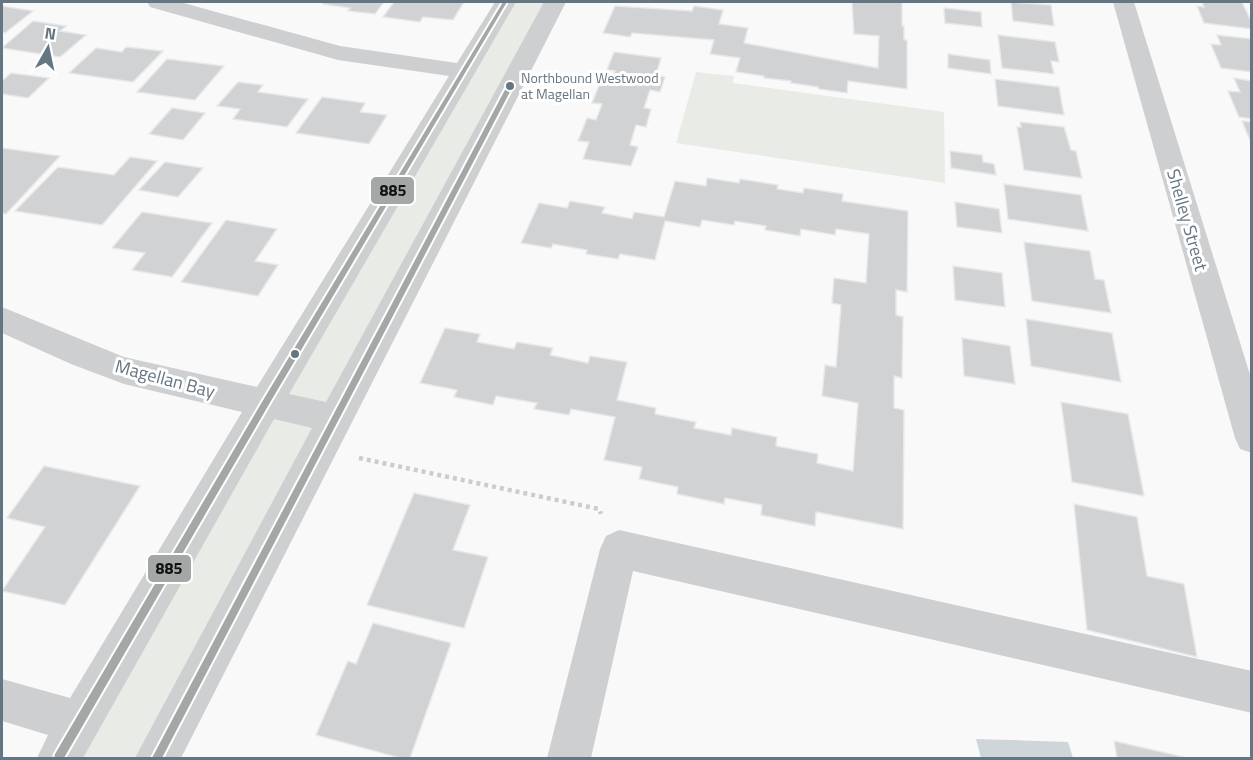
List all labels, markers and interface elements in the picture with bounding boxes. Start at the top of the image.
north arrow [18,18,78,78]
text: N [43,20,58,46]
place label: Northbound Westwood at Magellan [521,67,659,104]
marker: Northbound Westwood at Magellan [504,80,516,92]
street label: Shelley Street [1160,166,1215,275]
line badge: 885 [370,176,415,205]
text: 885 [380,178,406,202]
unlabelled marker [289,348,301,360]
street label: Magellan Bay [112,352,218,405]
line badge: 885 [147,554,192,583]
text: 885 [156,556,182,580]

